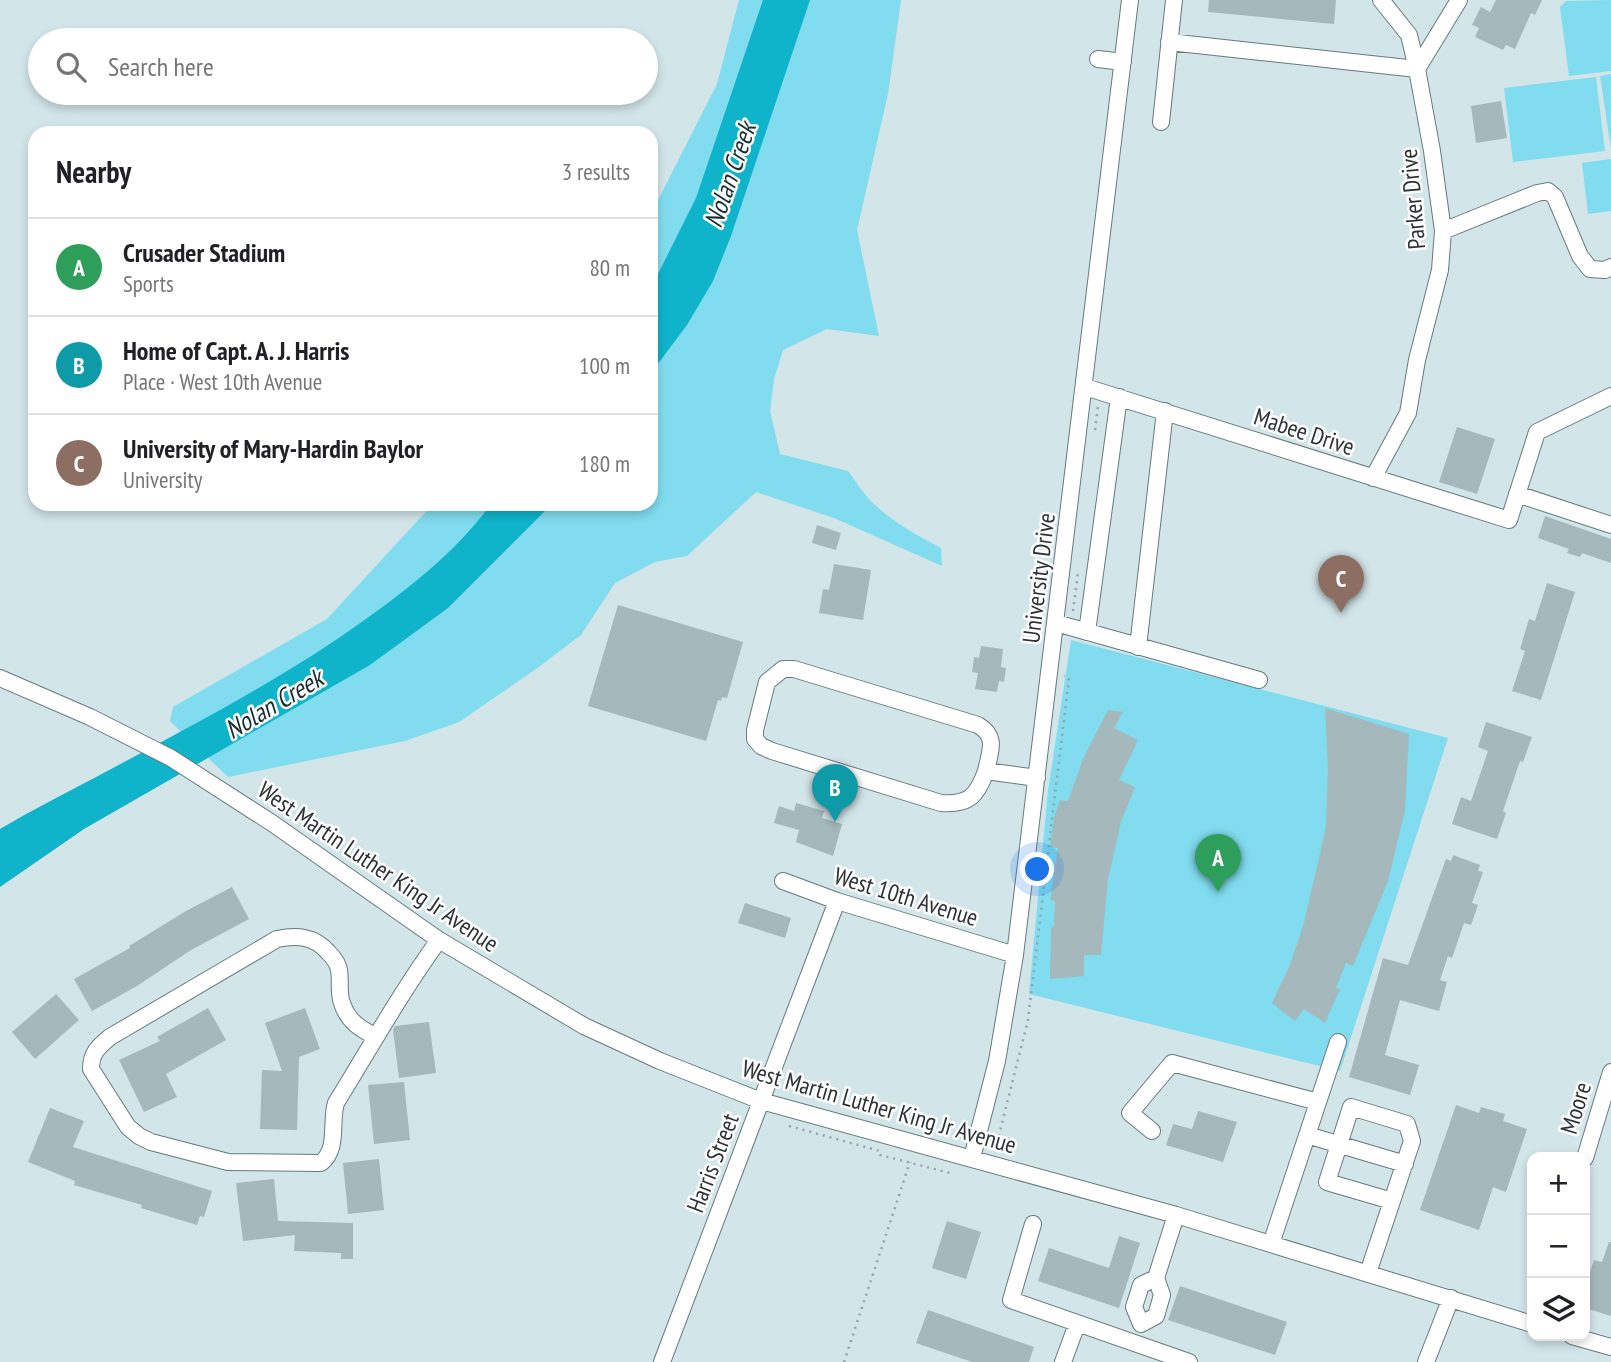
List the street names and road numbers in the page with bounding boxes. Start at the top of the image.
street label: Parker Drive [1393,148,1432,251]
street label: Mabee Drive [1250,401,1358,462]
street label: University Drive [1015,511,1062,645]
street label: West Martin Luther King Jr Avenue [252,774,505,959]
street label: West 10th Avenue [830,860,982,933]
street label: West Martin Luther King Jr Avenue [738,1053,1020,1161]
street label: Moore [1553,1078,1598,1137]
street label: Harris Street [679,1108,746,1217]

